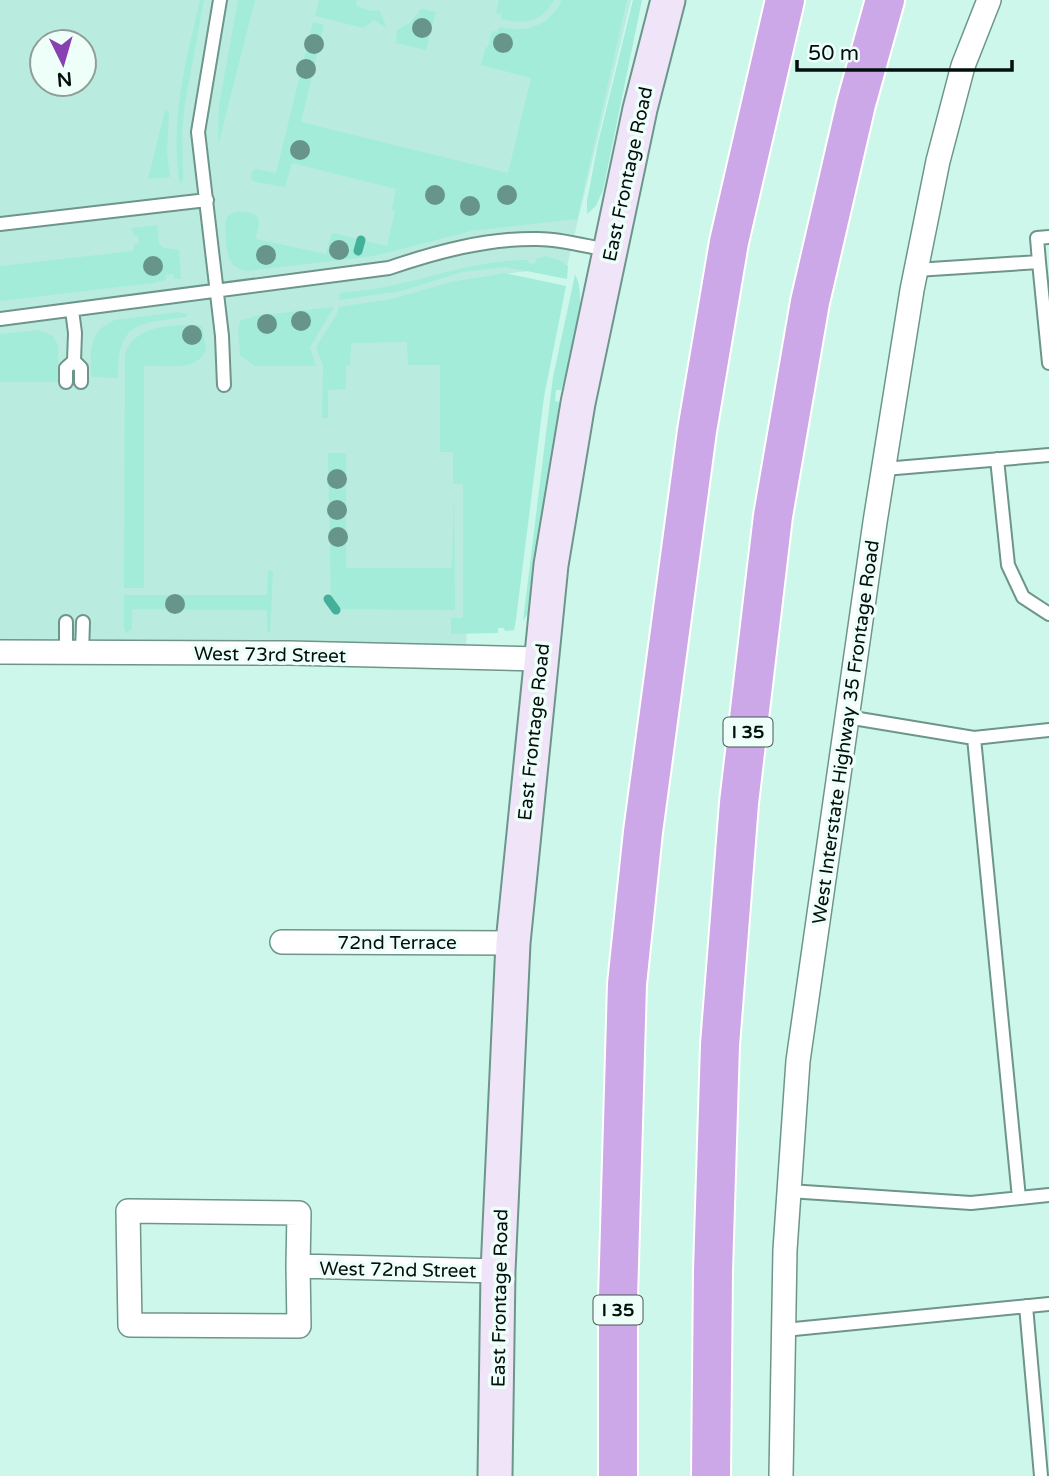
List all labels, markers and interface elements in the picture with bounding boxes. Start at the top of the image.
north arrow [28,28,98,98]
scale bar [797,28,1012,72]
text: 50 m [808,41,859,66]
text: N [56,67,73,91]
street label: East Frontage Road [599,85,657,264]
street label: West Interstate Highway 35 Frontage Road [808,539,884,926]
street label: East Frontage Road [514,642,554,822]
street label: West 73rd Street [194,643,346,667]
road number: I 35 [724,718,772,746]
street label: 72nd Terrace [337,932,457,954]
street label: East Frontage Road [487,1209,513,1387]
street label: West 72nd Street [319,1258,477,1282]
road number: I 35 [594,1296,642,1324]

